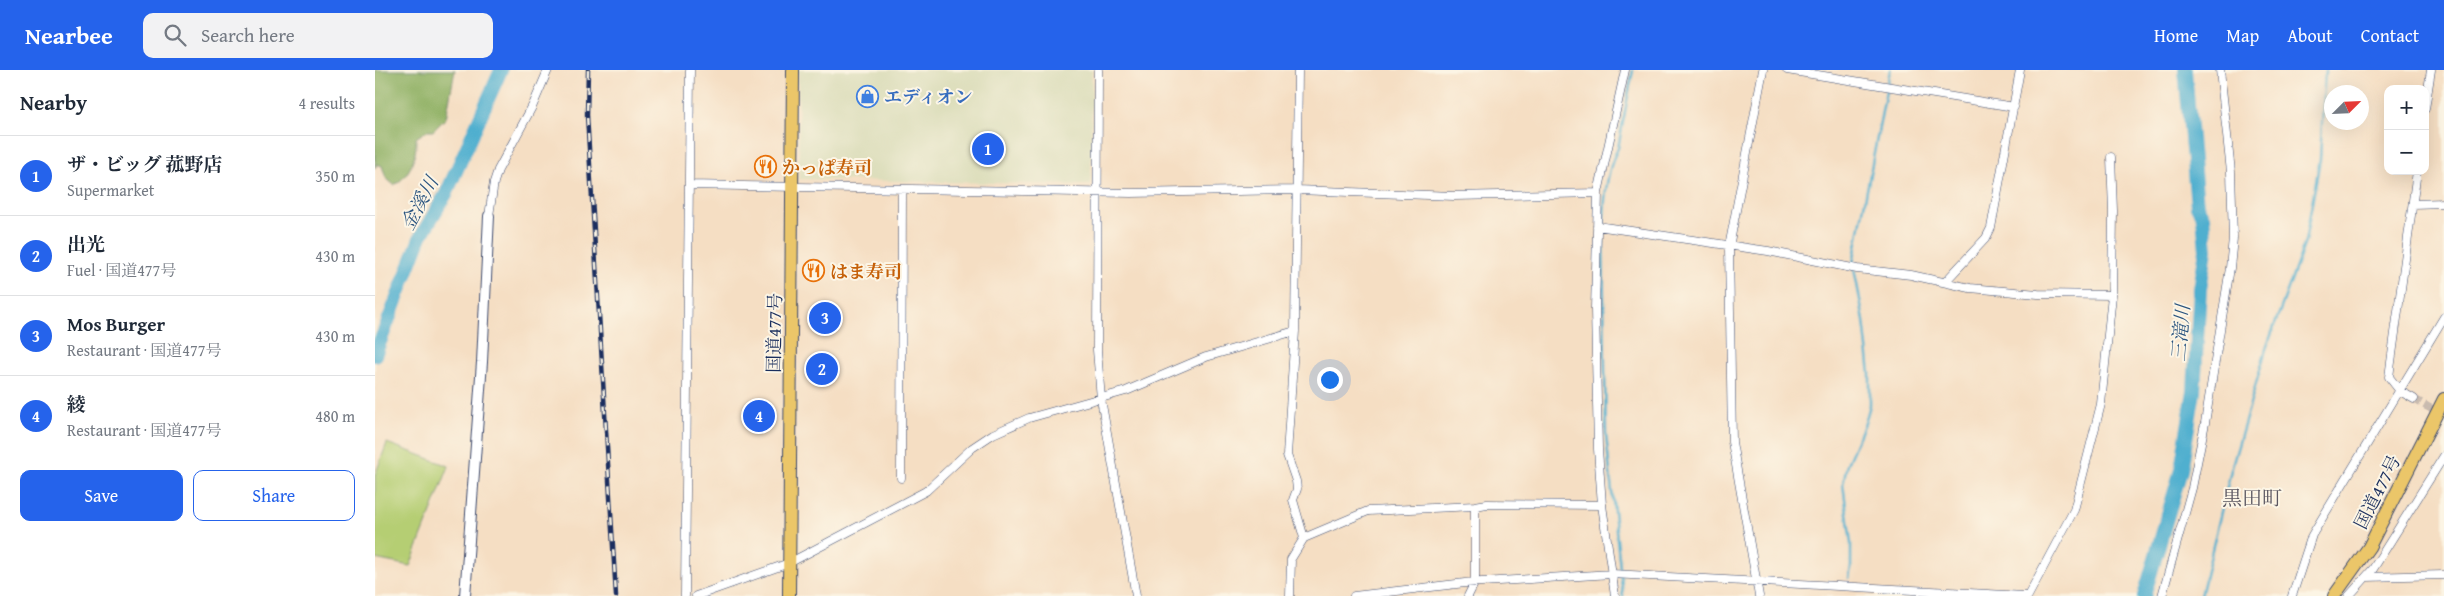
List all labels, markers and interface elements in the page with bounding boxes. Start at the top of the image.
search box [143,13,493,58]
text: Nearbee [25,18,113,53]
icon: search [161,21,189,49]
text: Search here [201,21,295,49]
text: Home [2154,22,2198,49]
text: Map [2226,22,2259,49]
text: About [2287,22,2333,49]
text: Contact [2361,22,2419,49]
place label: エディオン [884,83,973,110]
shop icon: エディオン [856,84,880,108]
north arrow [2324,85,2369,130]
map controls [2384,85,2429,175]
button: + [2384,85,2429,130]
text: Nearby [20,87,87,118]
text: 4 results [298,91,355,115]
pin: 1 [972,130,1004,168]
button: − [2384,130,2429,175]
text: ザ・ビッグ 菰野店 [67,150,222,178]
place label: かっぱ寿司 [782,154,872,181]
restaurant icon: かっぱ寿司 [754,155,778,179]
text: 1 [32,164,40,188]
text: 350 m [315,164,355,188]
water label: 金溪川 [393,170,446,235]
text: Supermarket [67,178,154,202]
text: 出光 [67,230,105,258]
text: 2 [32,244,40,268]
text: 430 m [315,244,355,268]
text: Fuel · 国道477号 [67,258,176,282]
place label: はま寿司 [830,258,902,285]
restaurant icon: はま寿司 [802,259,826,283]
street label: 国道477号 [760,293,788,373]
pin: 3 [809,299,841,337]
water label: 三滝川 [2164,301,2197,363]
text: Mos Burger [67,310,165,338]
text: 3 [32,324,40,348]
text: 430 m [315,324,355,348]
text: Restaurant · 国道477号 [67,338,221,362]
pin: 2 [806,350,838,388]
your location [1317,367,1343,393]
text: 綾 [67,390,86,418]
pin: 4 [743,397,775,435]
text: 4 [32,404,40,428]
text: 480 m [315,404,355,428]
text: Restaurant · 国道477号 [67,418,221,442]
street label: 国道477号 [2347,450,2407,534]
button: Save [20,470,183,521]
button: Share [193,470,355,521]
district label: 黒田町 [2222,483,2282,512]

